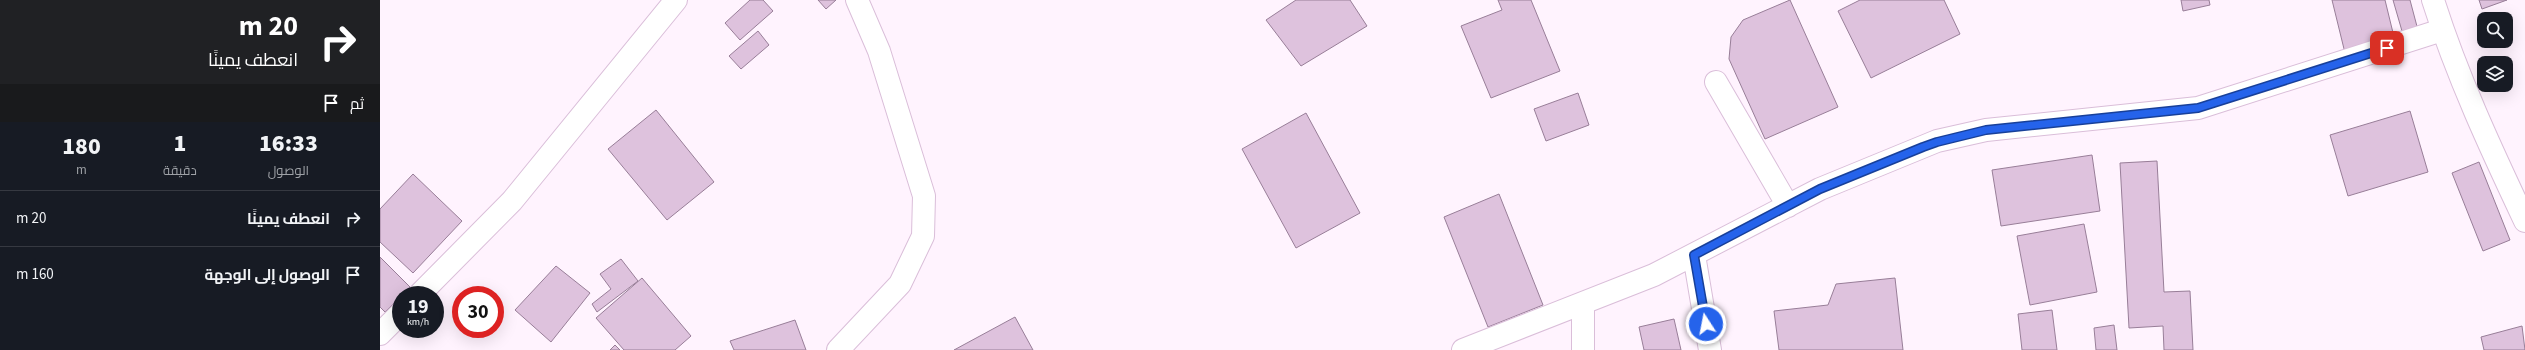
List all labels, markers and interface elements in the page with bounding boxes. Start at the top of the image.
text: 20 m [239,6,298,46]
map controls [2477,12,2513,92]
button: search [2477,12,2513,48]
icon: right [312,16,364,68]
pin [2370,31,2404,65]
icon: arrive [2376,37,2398,59]
text: انعطف يمينًا [208,48,298,73]
button: layers [2477,56,2513,92]
icon: arrive [320,92,342,114]
text: ثم [350,94,364,115]
text: 1 [173,126,186,161]
text: 16:33 [259,126,318,161]
text: 180 [62,129,101,164]
text: m [76,161,87,179]
text: دقيقة [163,162,197,180]
text: الوصول [268,162,309,180]
text: 20 m [16,208,46,229]
icon: right [342,208,364,230]
text: انعطف يمينًا [247,209,330,230]
text: 160 m [16,264,54,285]
icon: arrive [342,264,364,286]
text: الوصول إلى الوجهة [204,265,330,286]
speed limit sign: 30 [452,286,504,338]
text: 19 [407,293,429,321]
position arrow [1685,303,1727,345]
text: km/h [407,315,429,329]

